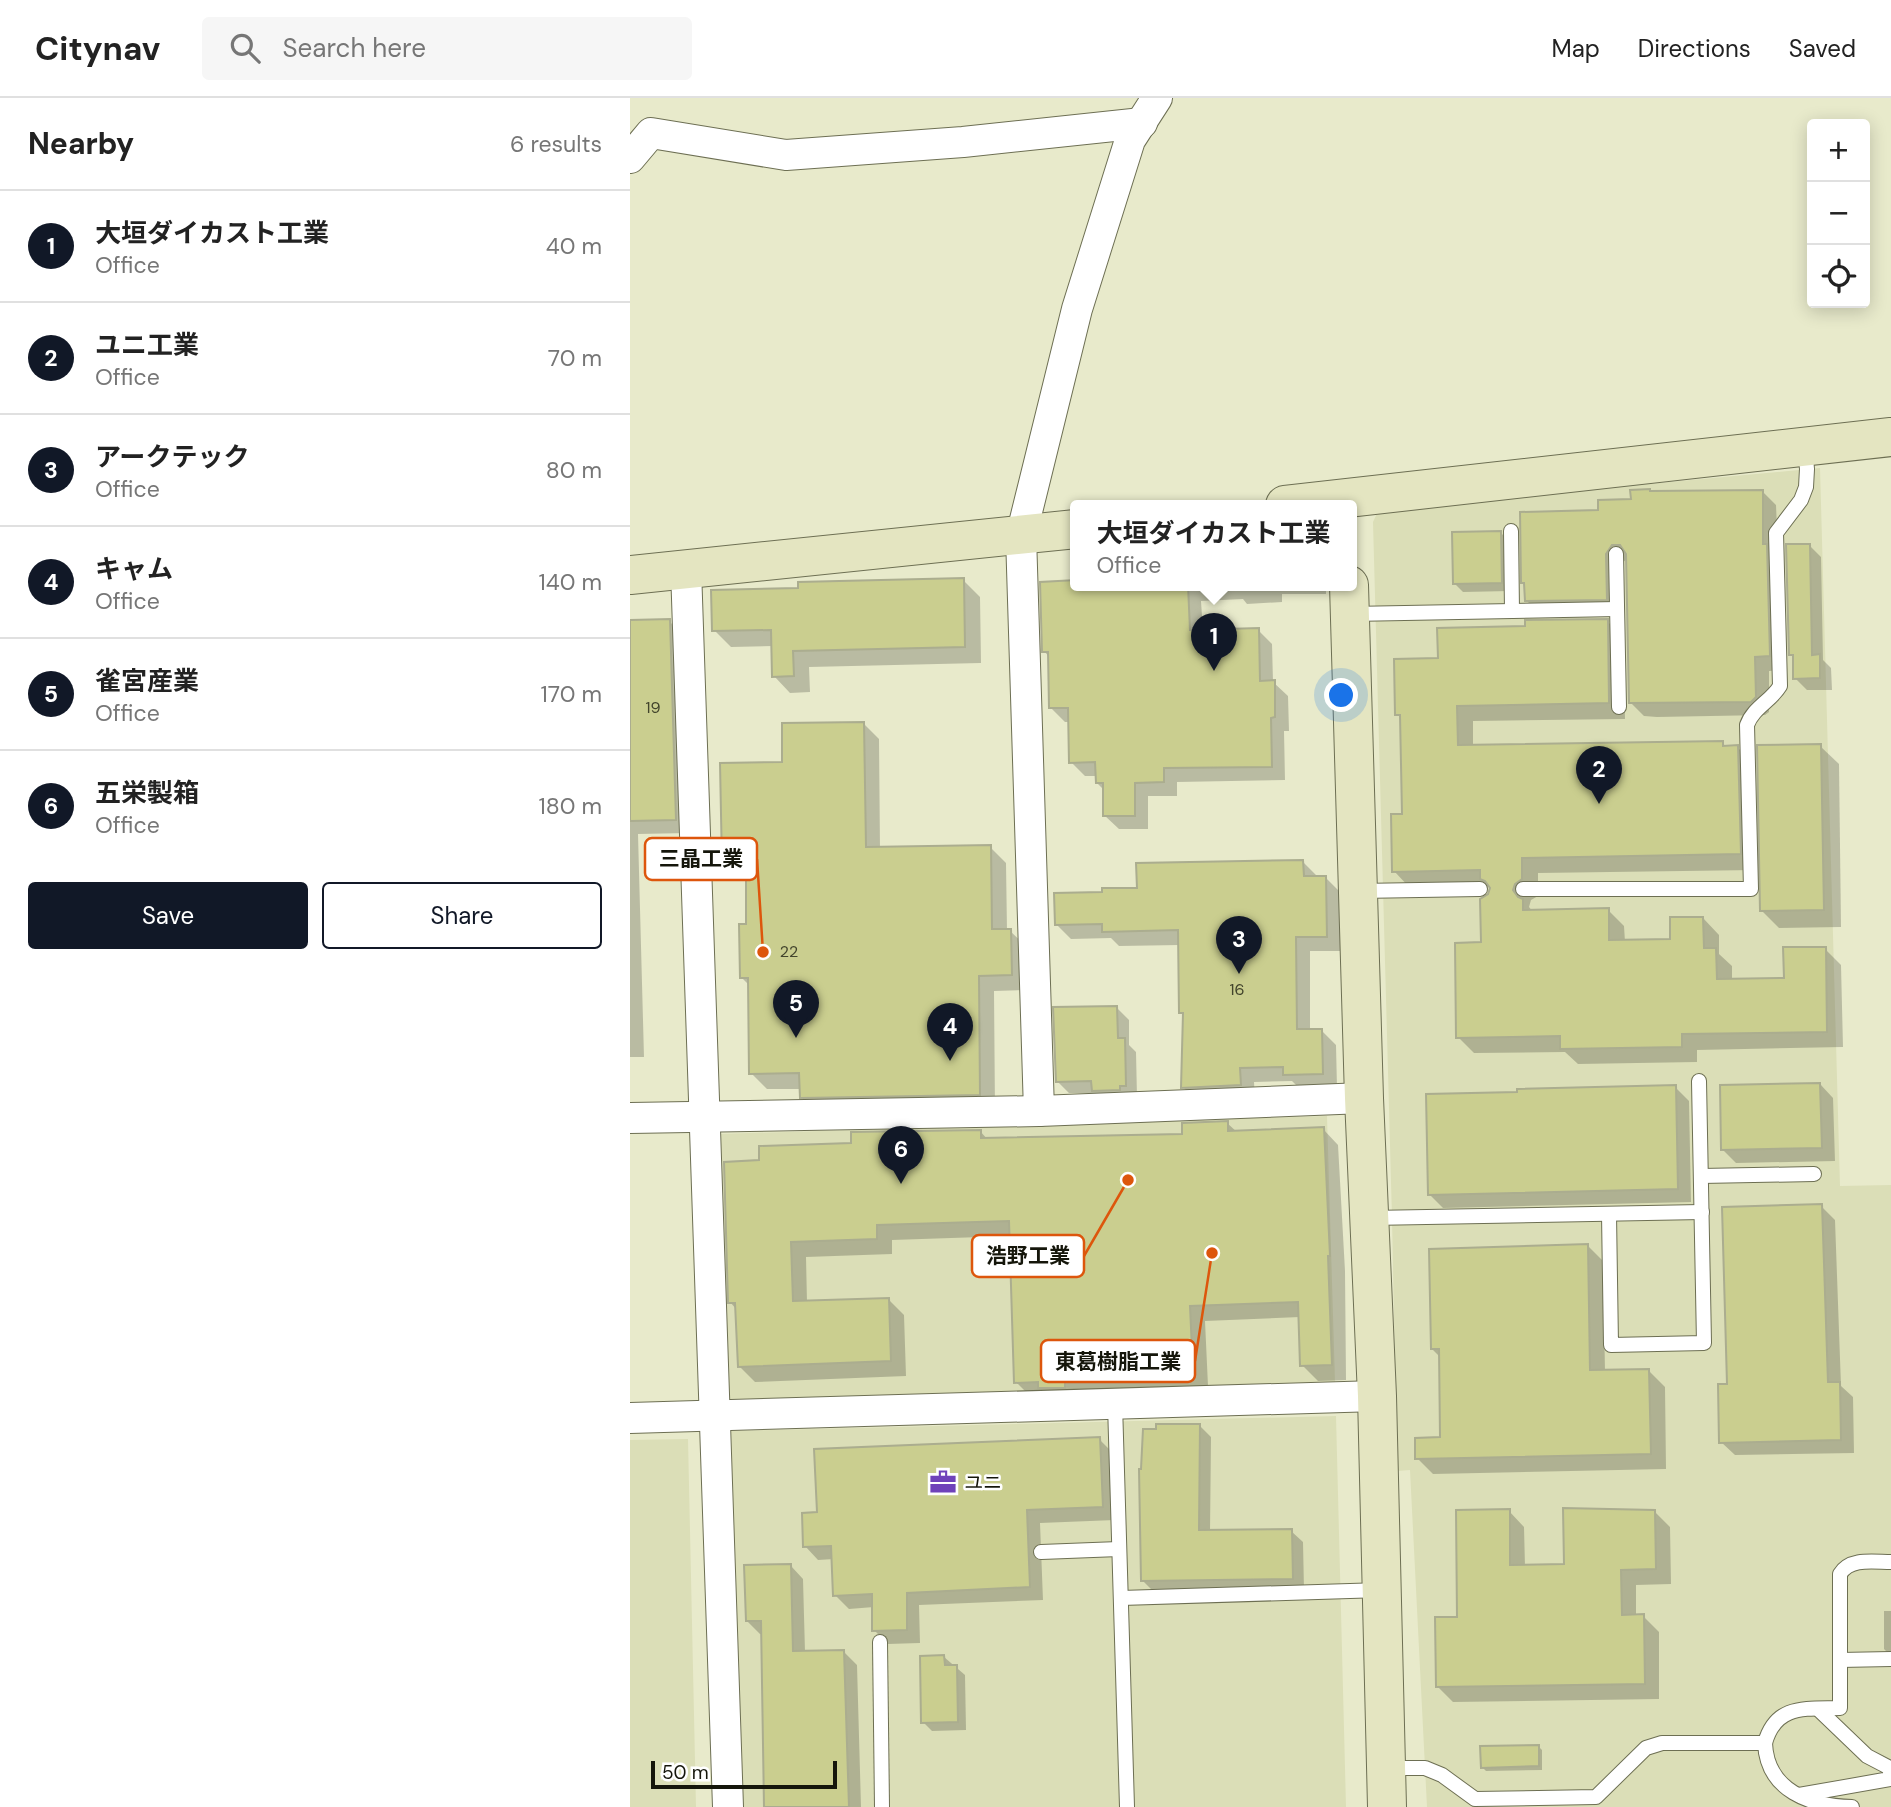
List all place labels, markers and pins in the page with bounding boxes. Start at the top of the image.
pin: 1 [1191,613,1237,671]
pin: 2 [1576,746,1622,804]
callout: 三晶工業 [645,838,757,880]
pin: 3 [1216,916,1262,974]
pin: 5 [773,980,819,1038]
pin: 4 [927,1003,973,1061]
pin: 6 [878,1126,924,1184]
callout: 浩野工業 [972,1235,1084,1277]
callout: 東葛樹脂工業 [1041,1340,1195,1382]
office icon: ユニ [928,1467,958,1497]
place label: ユニ [964,1470,1002,1495]

